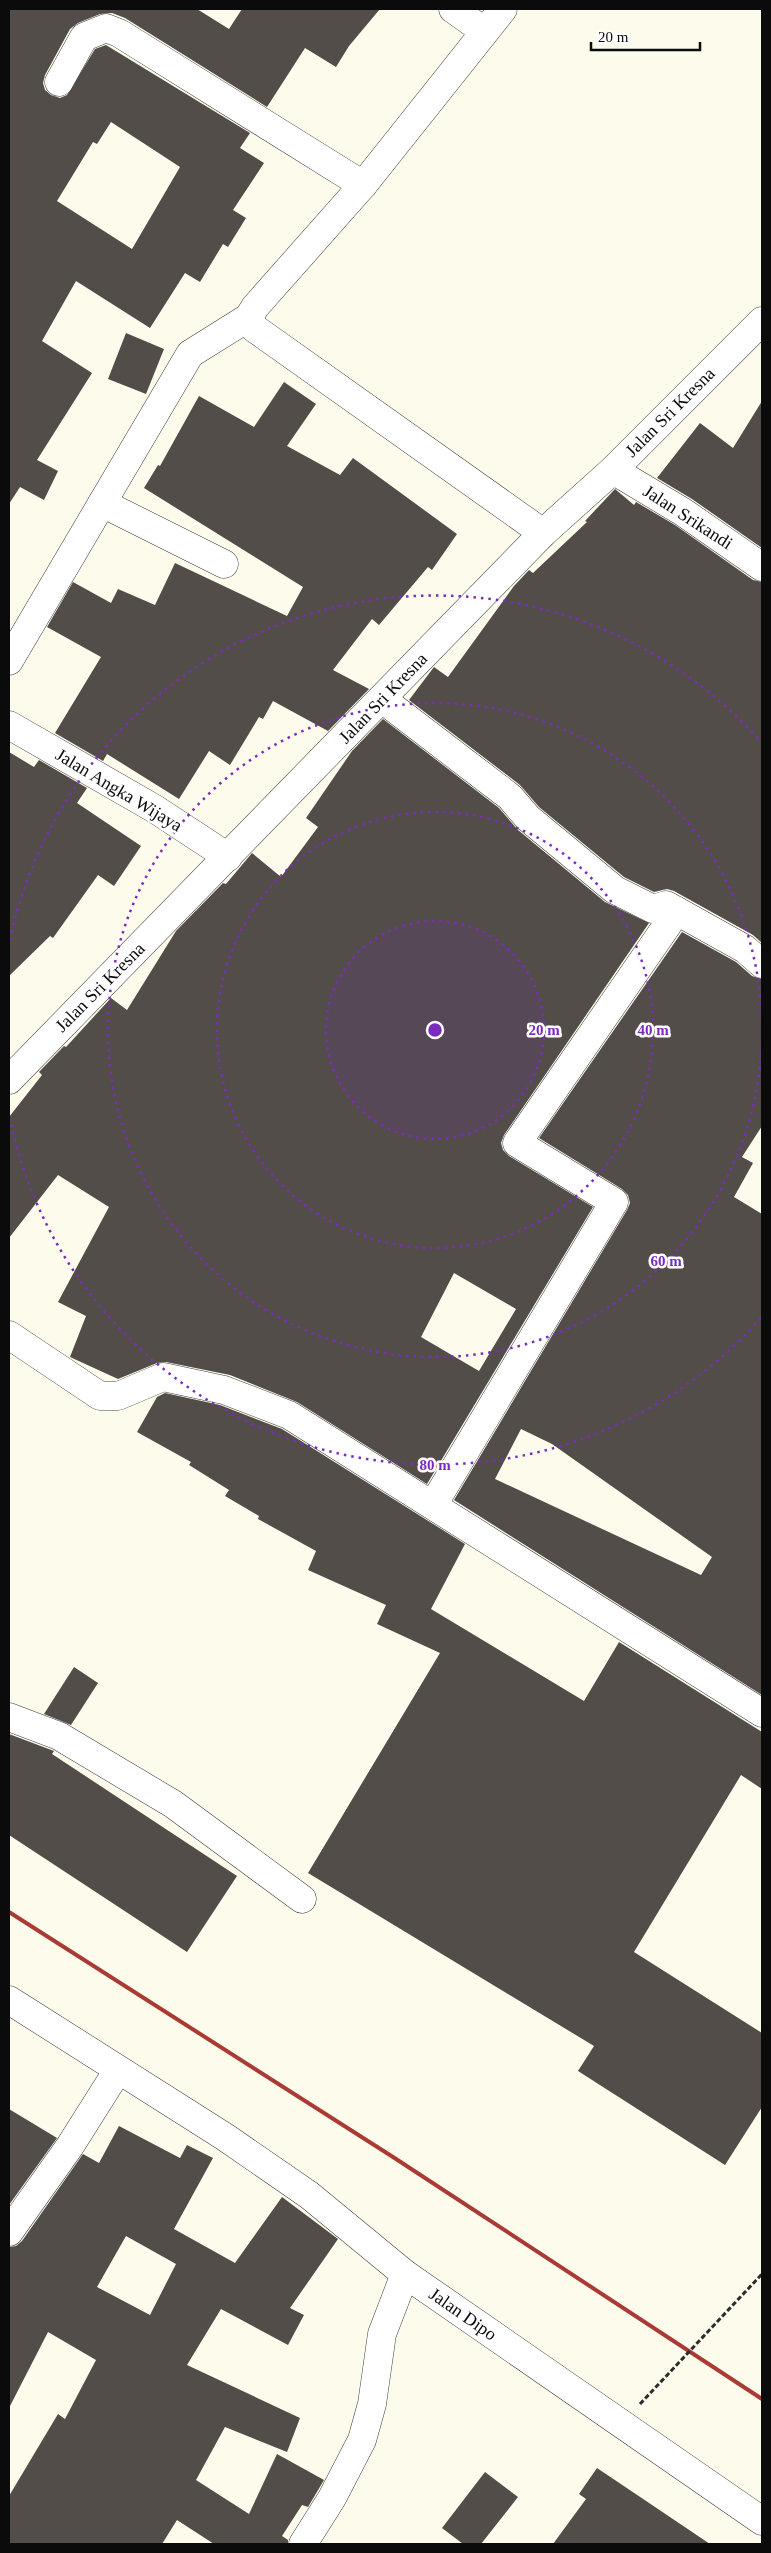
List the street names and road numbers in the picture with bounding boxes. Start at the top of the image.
street label: Jalan Sri Kresna [621,363,719,461]
street label: Jalan Srikandi [640,481,736,553]
street label: Jalan Sri Kresna [335,649,431,747]
street label: Jalan Angka Wijaya [52,744,186,836]
street label: Jalan Sri Kresna [51,938,149,1036]
street label: Jalan Dipo [426,2284,500,2344]

